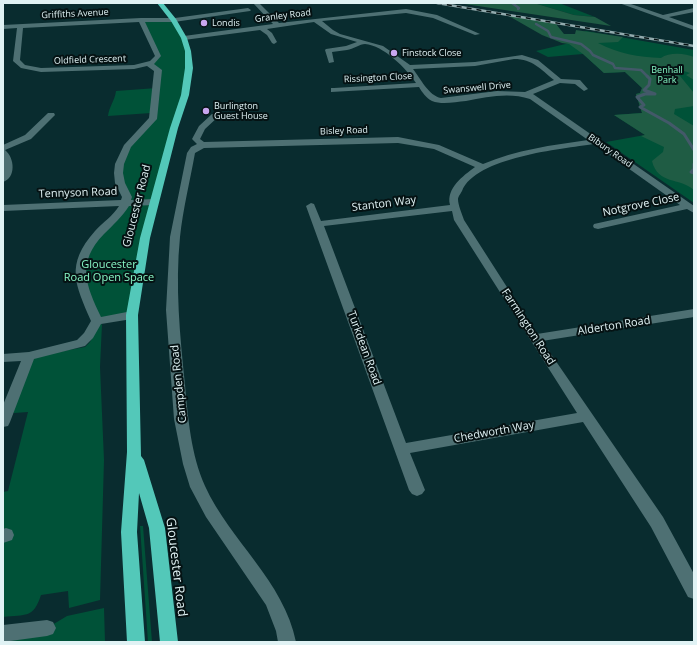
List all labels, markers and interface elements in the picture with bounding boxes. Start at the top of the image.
street label: Griffiths Avenue [41,7,109,21]
street label: Granley Road [254,7,312,25]
marker: Londis [199,18,209,28]
place label: Londis [212,18,240,28]
marker: Finstock Close [389,48,399,58]
place label: Finstock Close [402,48,461,58]
street label: Oldfield Crescent [54,53,126,67]
park label: Benhall Park [651,65,683,86]
street label: Rissington Close [344,71,412,85]
street label: Swanswell Drive [443,80,511,96]
place label: Burlington Guest House [214,101,268,122]
marker: Burlington Guest House [201,106,211,116]
street label: Bisley Road [320,125,368,137]
street label: Bibury Road [586,132,634,170]
street label: Gloucester Road [120,163,154,249]
street label: Tennyson Road [38,185,118,201]
street label: Notgrove Close [601,190,681,220]
street label: Stanton Way [351,194,417,214]
park label: Gloucester Road Open Space [64,258,154,284]
street label: Farmington Road [498,286,558,368]
street label: Turkdean Road [344,309,384,387]
street label: Alderton Road [577,314,651,338]
street label: Campden Road [168,344,190,424]
street label: Chedworth Way [453,418,535,446]
street label: Gloucester Road [162,516,190,618]

